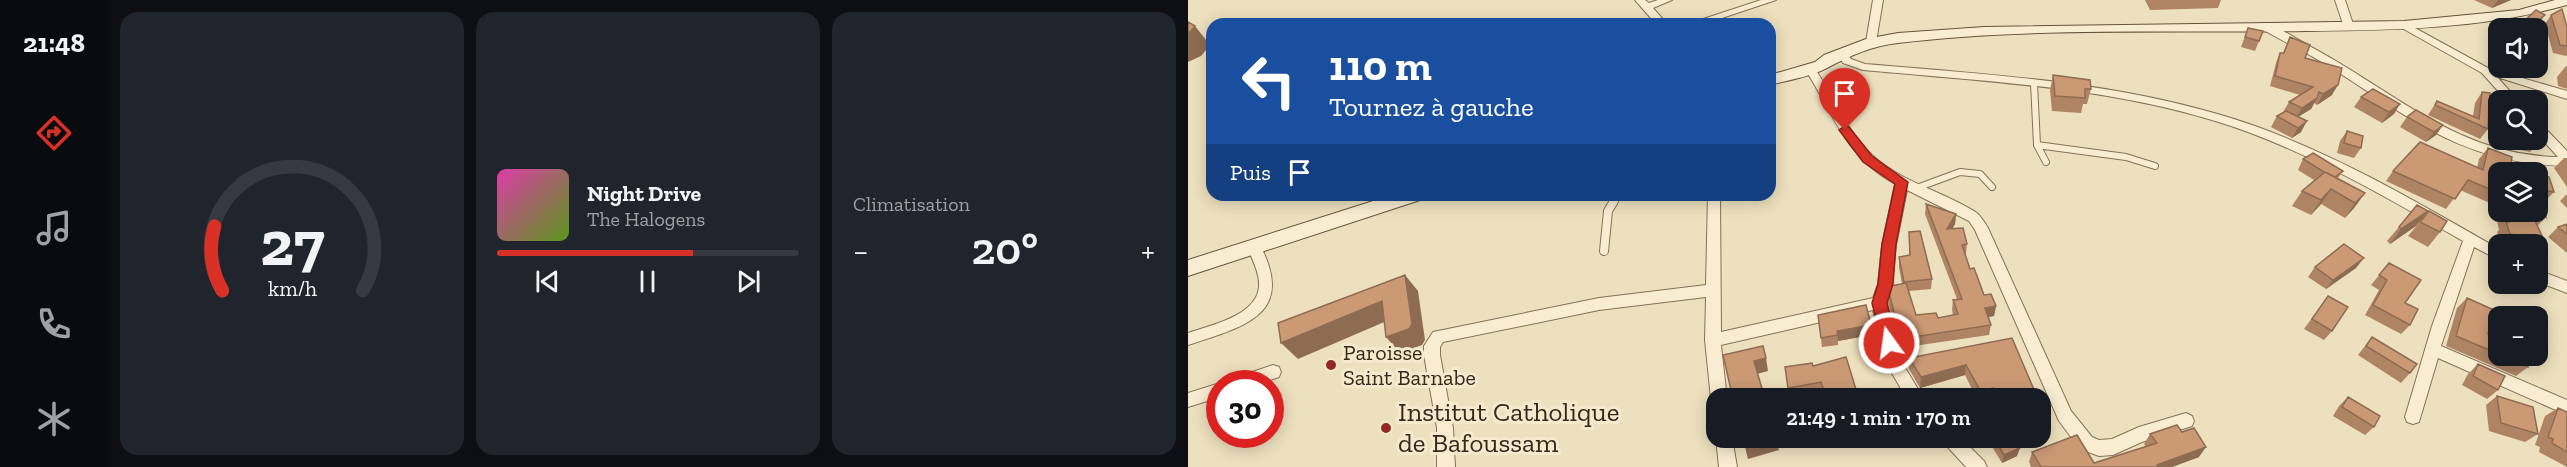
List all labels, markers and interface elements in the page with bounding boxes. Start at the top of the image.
map controls [2488,18,2548,366]
button: sound [2488,18,2548,78]
text: 21:48 [23,27,85,59]
text: 110 m [1329,40,1432,91]
icon: left [1230,42,1308,120]
pin [1819,68,1870,130]
icon: arrive [1828,77,1861,110]
button: search [2488,90,2548,150]
text: Tournez à gauche [1329,91,1534,123]
icon: directions [33,112,75,154]
icon: arrive [1283,156,1316,189]
text: Puis [1230,159,1271,186]
button: layers [2488,162,2548,222]
text: Night Drive [587,180,701,207]
text: Climatisation [853,192,970,216]
text: 27 [260,206,324,281]
icon: music [33,207,75,249]
text: The Halogens [587,207,705,231]
text: 20° [971,222,1038,276]
text: − [853,231,868,270]
text: + [1141,231,1155,270]
button: + [2488,234,2548,294]
icon: previous [531,265,564,298]
icon: pause [631,265,664,298]
icon: next [732,265,765,298]
text: km/h [268,276,316,301]
icon: phone [33,303,75,345]
button: − [2488,306,2548,366]
position arrow [1857,311,1921,375]
place label: Paroisse Saint Barnabe [1343,339,1476,391]
marker: Paroisse Saint Barnabe [1324,358,1338,372]
speed limit sign: 30 [1206,370,1284,448]
place label: Institut Catholique de Bafoussam [1398,396,1619,459]
icon: climate [33,398,75,440]
text: 21:49 · 1 min · 170 m [1786,404,1971,431]
marker: Institut Catholique de Bafoussam [1379,421,1393,435]

